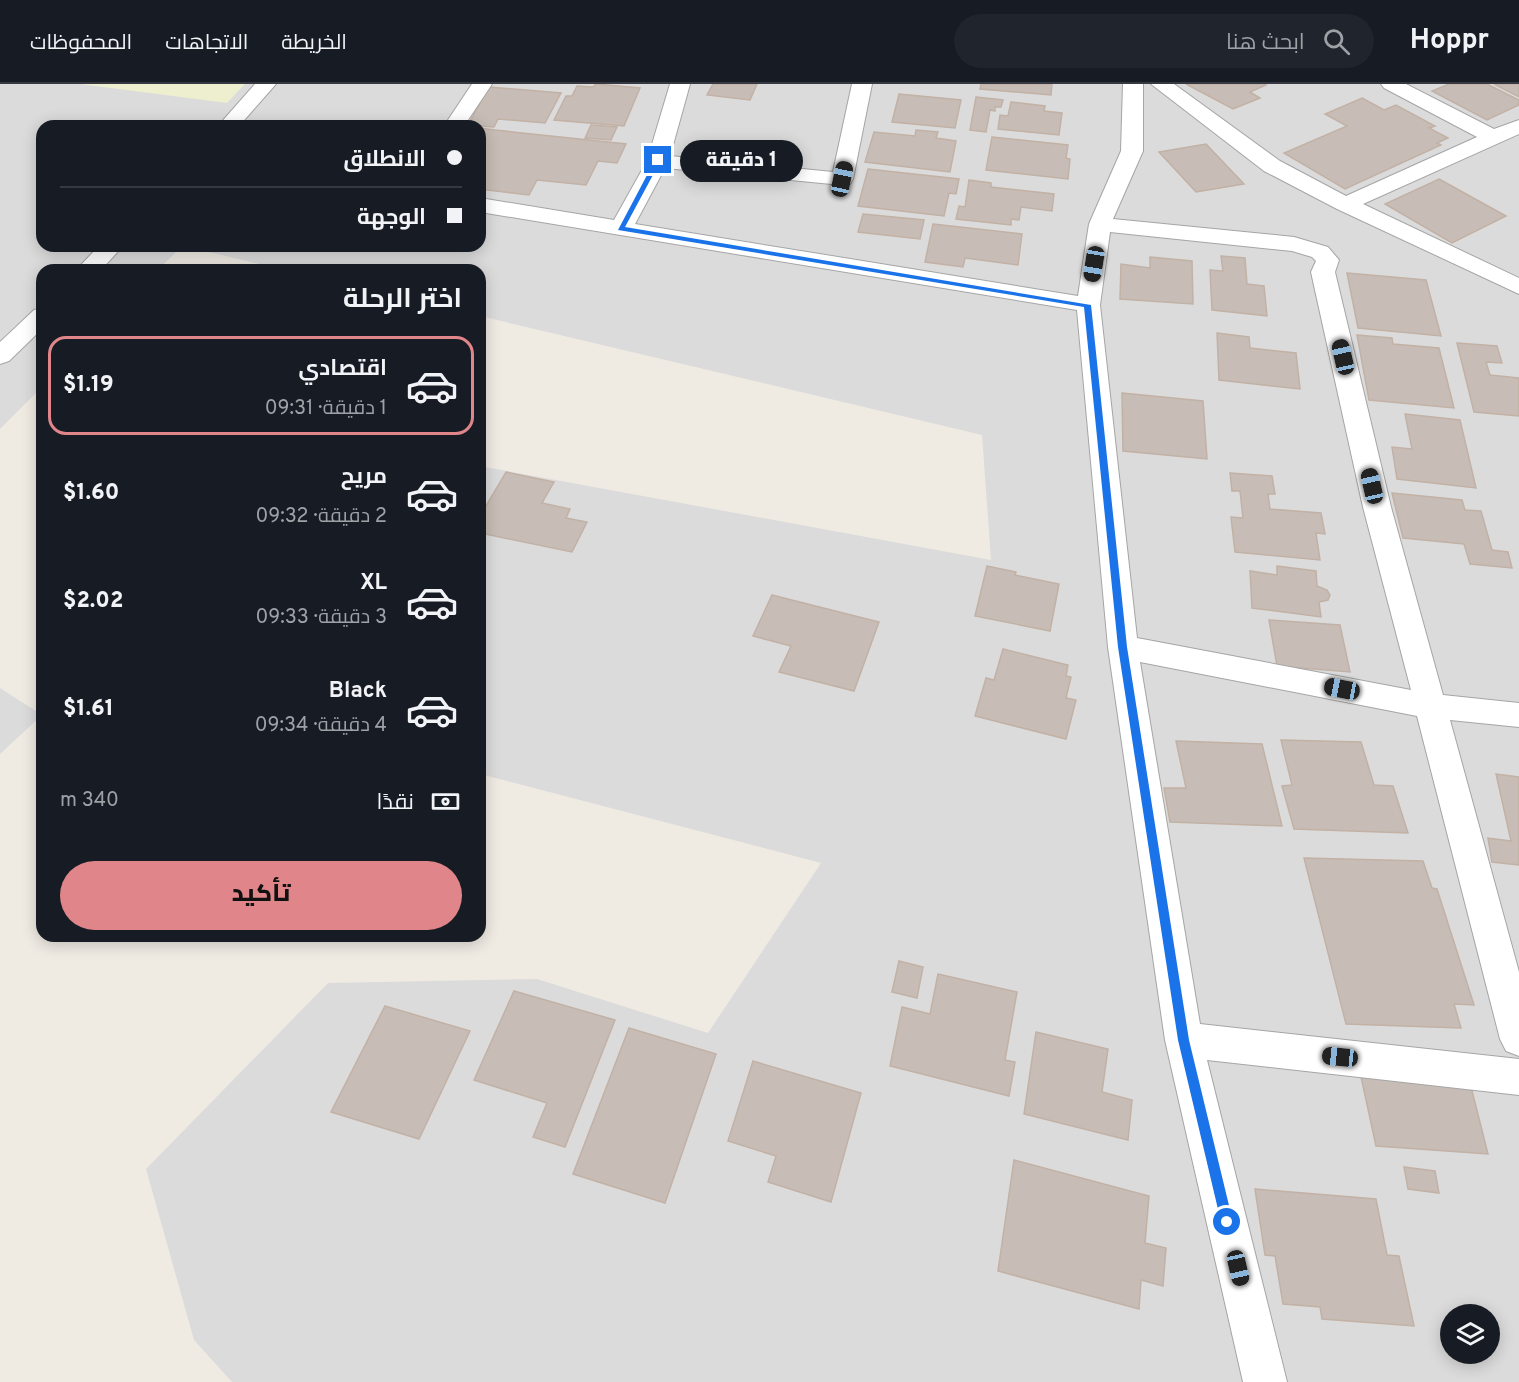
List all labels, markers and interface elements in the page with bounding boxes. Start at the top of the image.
search box [954,14,1374,68]
text: Hoppr [1410,23,1489,59]
icon: search [1320,25,1353,58]
text: المحفوظات [30,30,132,57]
text: الاتجاهات [165,30,248,57]
text: الخريطة [281,30,347,57]
text: ابحث هنا [1226,30,1305,57]
callout: 1 دقيقة [679,139,802,181]
route end [644,146,671,173]
text: الانطلاق [343,147,426,174]
text: 1 دقيقة [706,148,777,174]
car [829,160,855,198]
text: الوجهة [357,205,426,232]
car [1082,245,1106,283]
text: اختر الرحلة [343,283,462,317]
car [1330,337,1356,377]
text: اقتصادي [298,356,387,383]
icon: car [405,359,459,413]
text: $1.19 [63,372,114,399]
text: 1 دقيقة · 09:31 [265,396,387,422]
text: مريح [341,464,387,491]
car [1359,466,1385,506]
icon: car [405,467,459,521]
text: $1.60 [63,480,119,507]
text: 2 دقيقة · 09:32 [255,504,387,530]
text: XL [360,570,387,597]
icon: car [405,575,459,629]
text: $2.02 [63,588,123,615]
text: 3 دقيقة · 09:33 [255,605,387,631]
car [1323,677,1361,701]
text: Black [329,678,387,705]
icon: car [405,683,459,737]
text: $1.61 [63,696,114,723]
text: 4 دقيقة · 09:34 [255,713,387,739]
icon: cash [429,785,462,818]
text: 340 m [60,788,119,814]
text: نقدًا [376,790,414,817]
button: تأكيد [60,861,462,930]
car [1321,1046,1359,1068]
route start [1213,1208,1240,1235]
car [1225,1248,1251,1288]
map controls [1440,1304,1500,1364]
button: layers [1440,1304,1500,1364]

